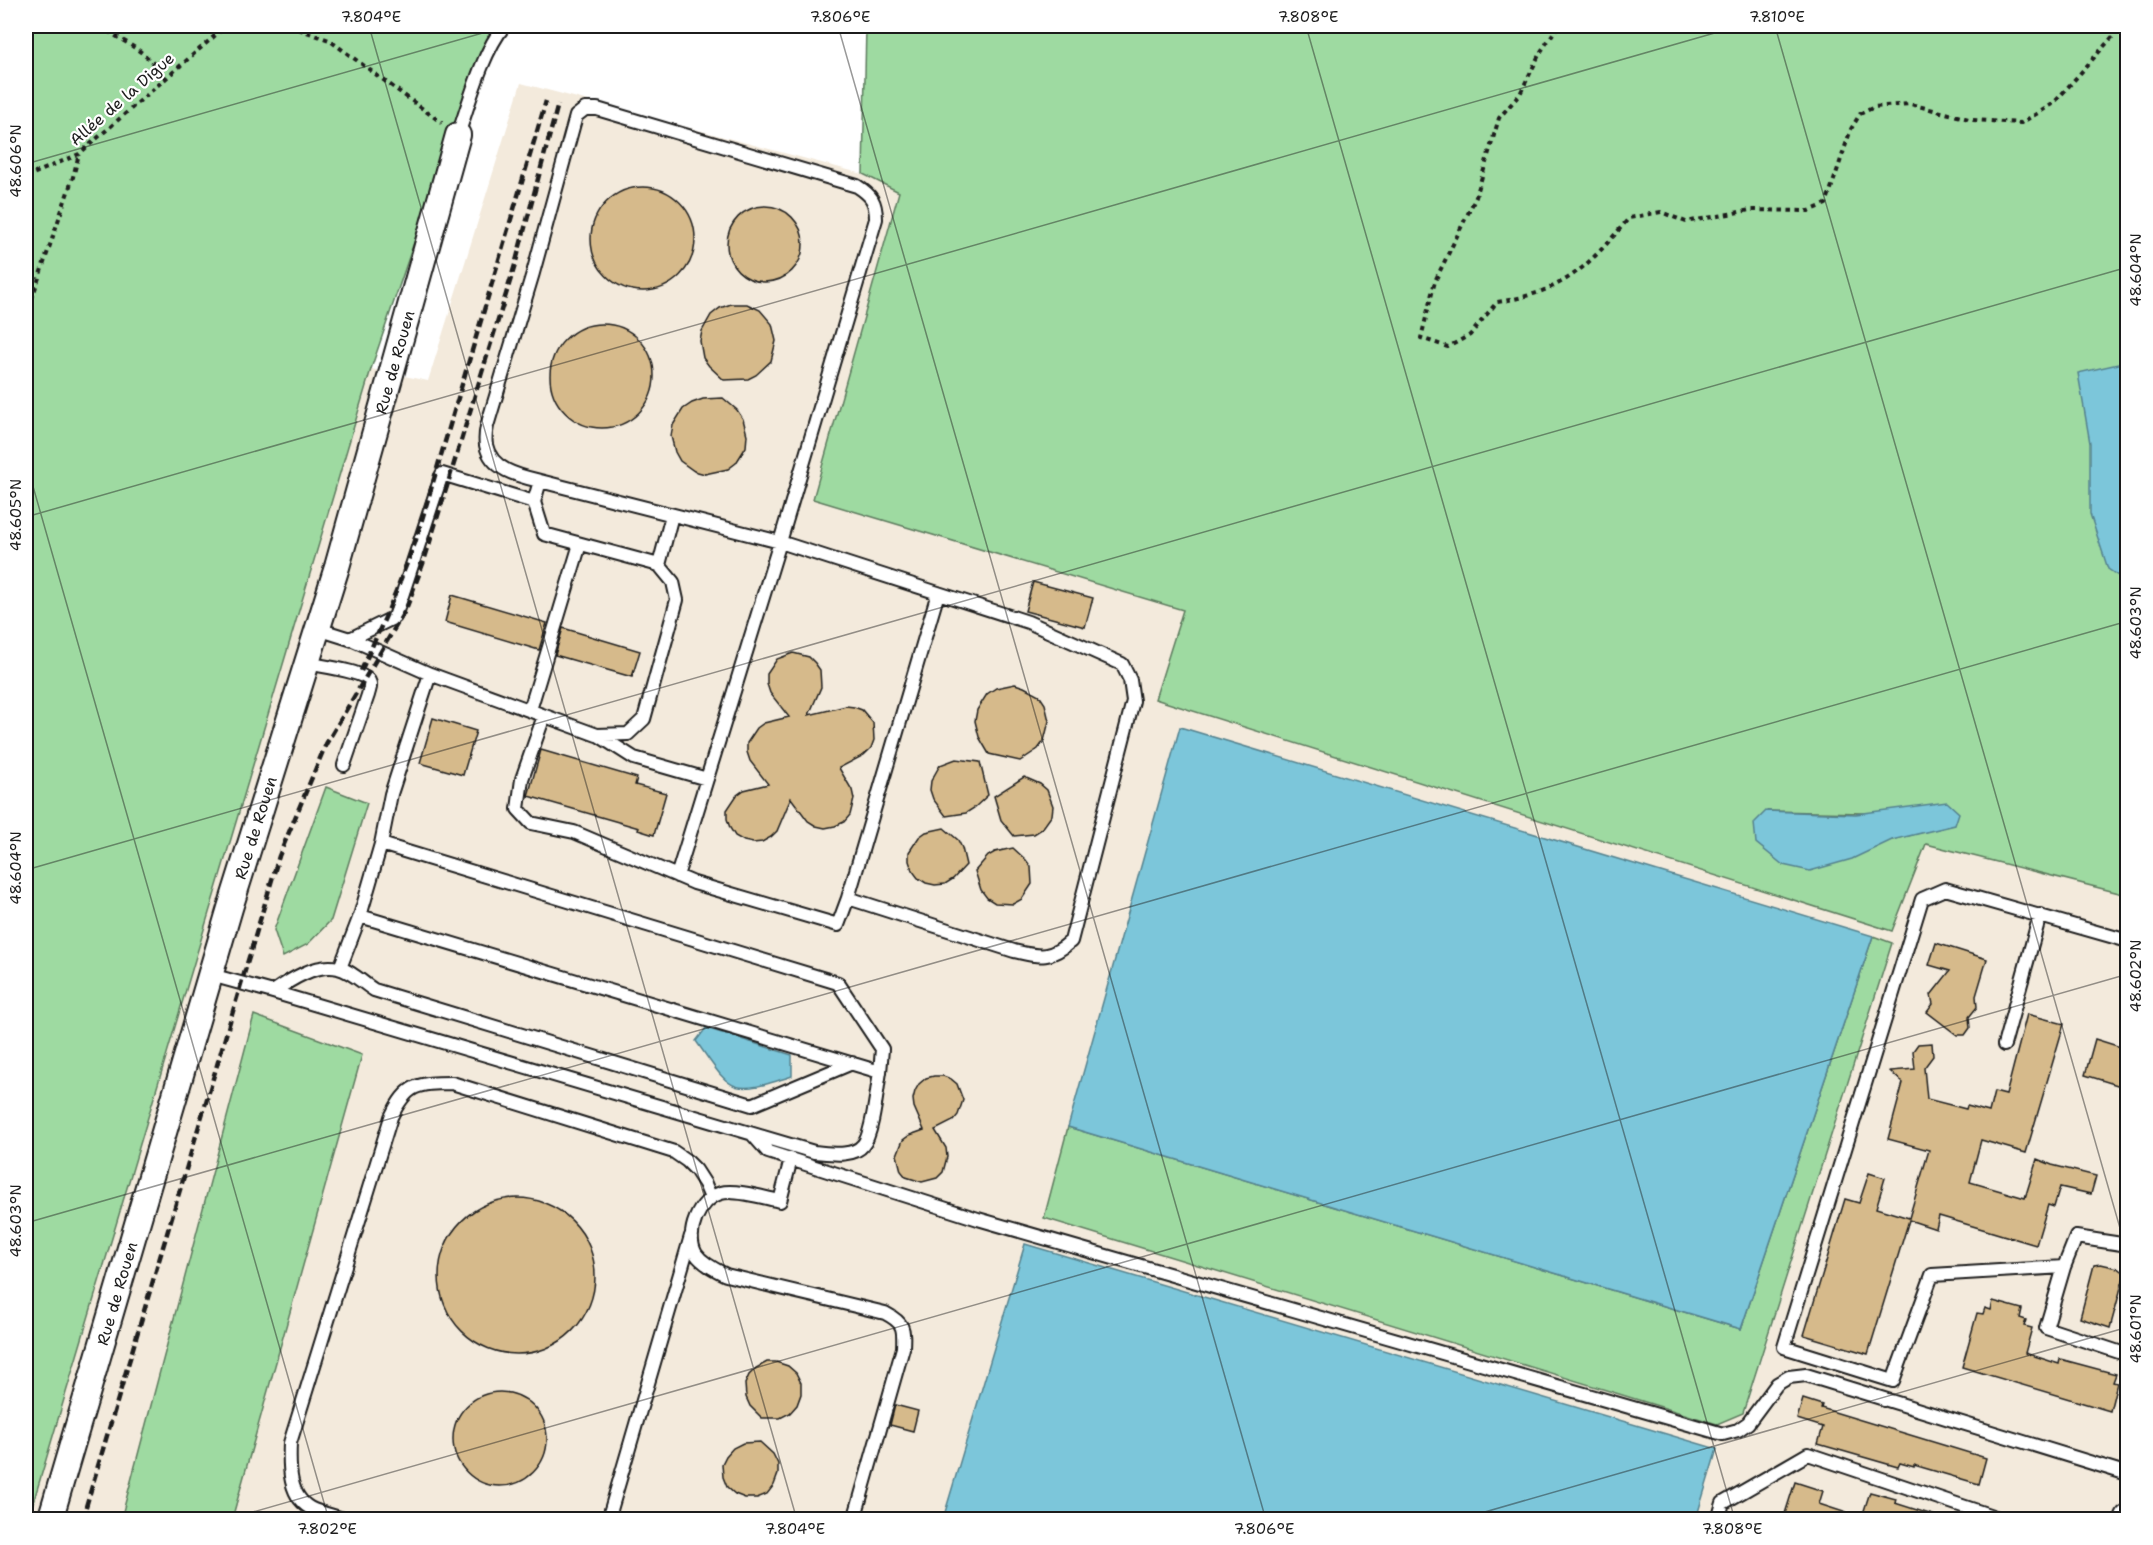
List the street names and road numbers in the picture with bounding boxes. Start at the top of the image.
street label: Allée de la Digue [65,48,179,150]
street label: Rue de Rouen [370,308,419,417]
street label: Rue de Rouen [229,773,281,882]
street label: Rue de Rouen [91,1239,142,1348]

